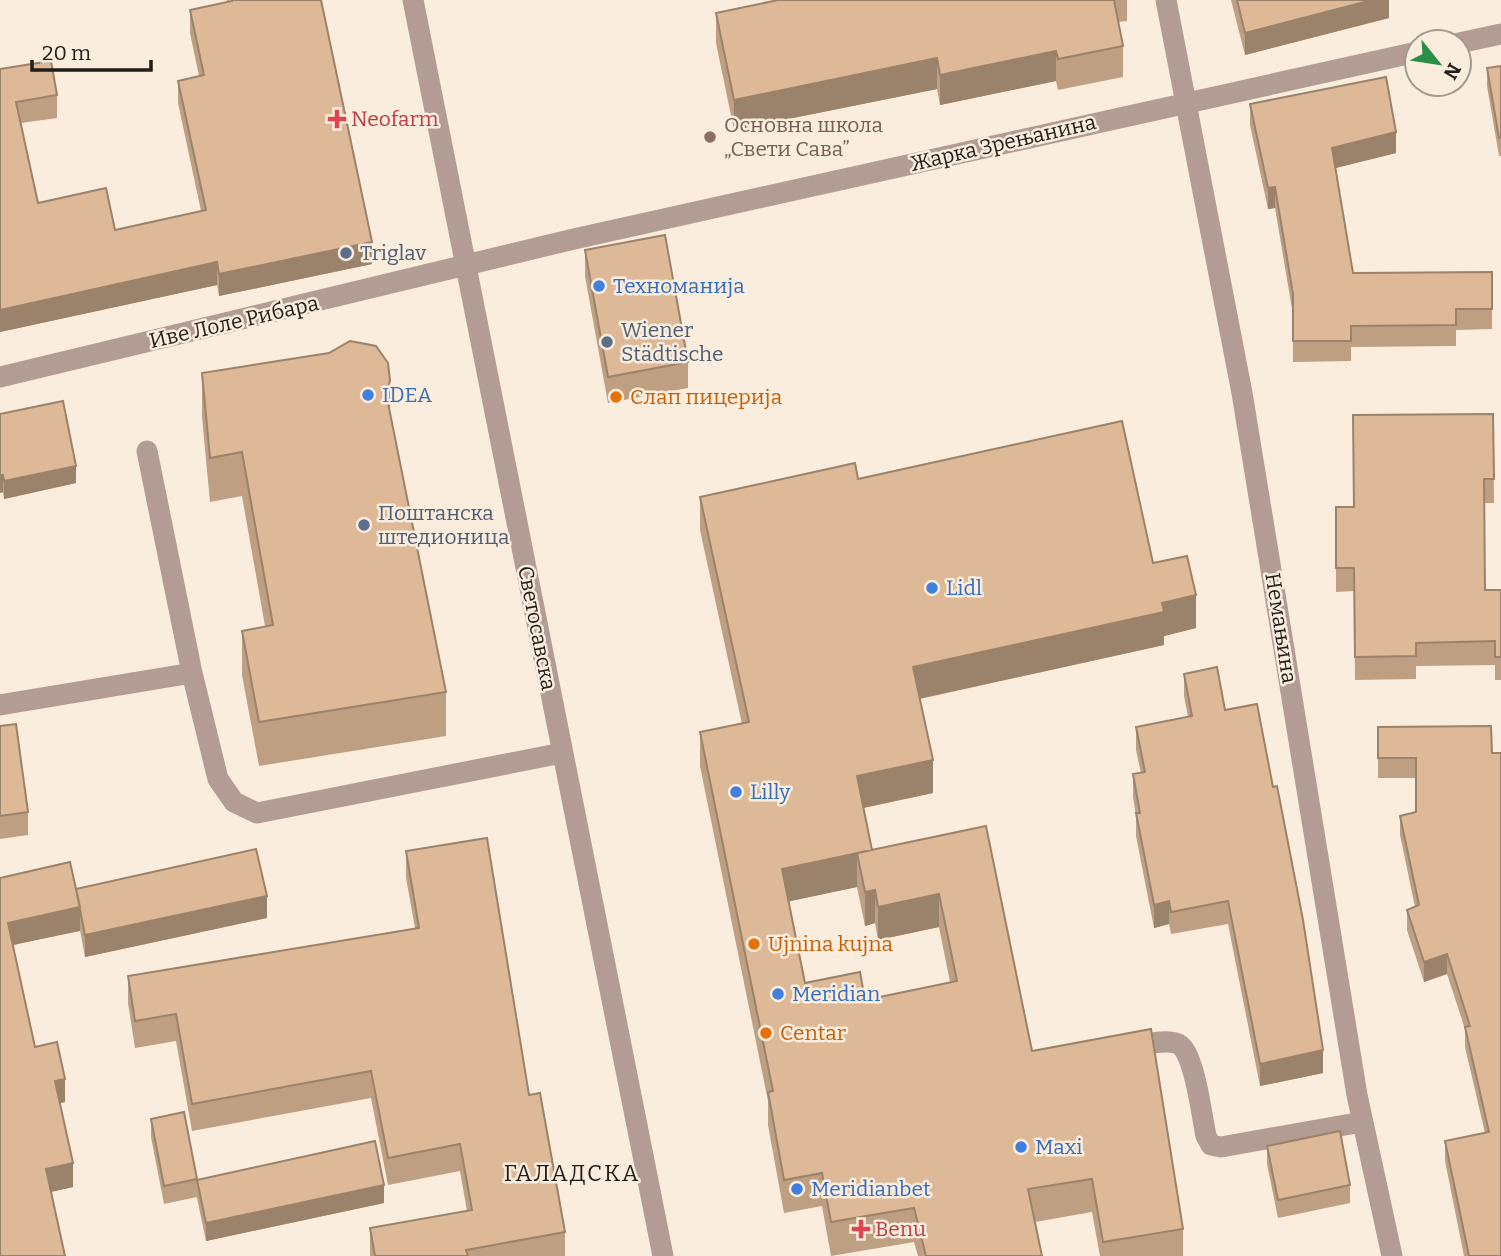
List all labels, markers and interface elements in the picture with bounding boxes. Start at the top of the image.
scale bar [32,28,150,72]
north arrow [1403,28,1473,98]
text: 20 m [42,40,91,66]
text: N [1438,59,1466,84]
place label: Neofarm [351,106,439,132]
street label: Жарка Зрењанина [907,109,1099,177]
marker: Neofarm [329,111,345,127]
place label: Основна школа „Свети Сава” [724,112,884,162]
marker: Основна школа „Свети Сава” [702,129,718,145]
place label: Triglav [360,240,427,266]
marker: Triglav [338,245,354,261]
place label: Техноманија [613,273,745,299]
marker: Техноманија [591,278,607,294]
street label: Иве Лоле Рибара [147,290,322,354]
place label: Wiener Städtische [621,317,724,367]
marker: Wiener Städtische [599,334,615,350]
place label: IDEA [382,382,432,408]
place label: Слап пицерија [630,384,783,410]
marker: IDEA [360,387,376,403]
marker: Слап пицерија [608,389,624,405]
place label: Поштанска штедионица [378,500,510,550]
marker: Поштанска штедионица [356,517,372,533]
street label: Светосавска [512,564,562,693]
street label: Немањина [1259,571,1303,686]
place label: Lidl [946,575,982,601]
marker: Lidl [924,580,940,596]
place label: Lilly [750,779,791,805]
marker: Lilly [728,784,744,800]
place label: Ujnina kujna [768,931,893,957]
marker: Ujnina kujna [746,936,762,952]
place label: Meridian [792,981,880,1007]
marker: Meridian [770,986,786,1002]
place label: Centar [780,1020,846,1046]
marker: Centar [758,1025,774,1041]
place label: Maxi [1035,1134,1082,1160]
marker: Maxi [1013,1139,1029,1155]
district label: ГАЛАДСКА [504,1159,640,1187]
place label: Meridianbet [811,1176,931,1202]
marker: Meridianbet [789,1181,805,1197]
place label: Benu [875,1216,926,1242]
marker: Benu [853,1221,869,1237]

